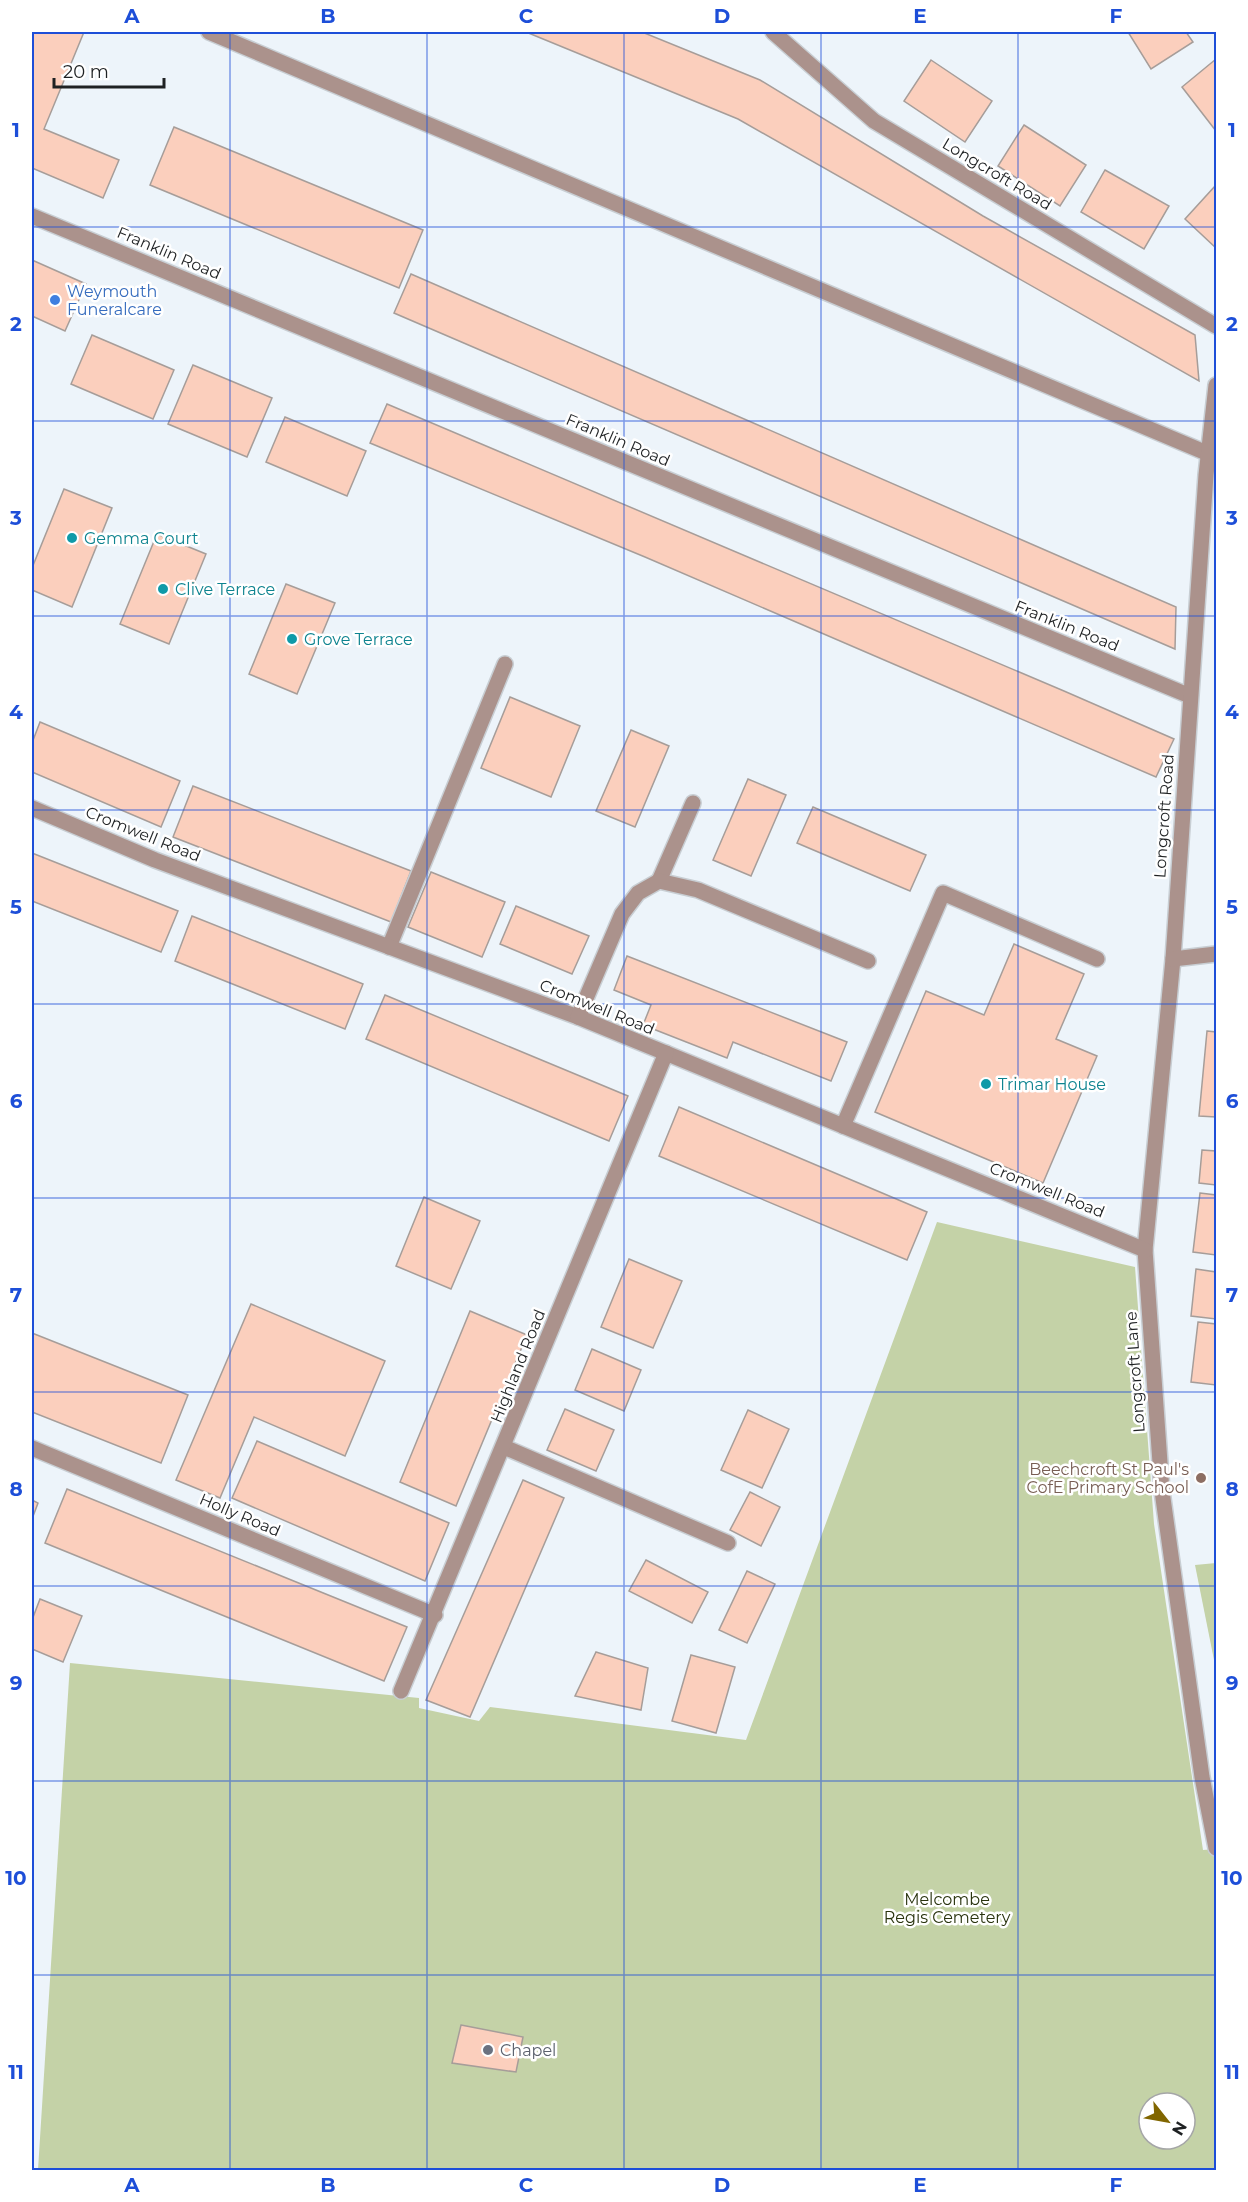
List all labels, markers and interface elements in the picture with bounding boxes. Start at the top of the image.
text: A [123,4,140,28]
text: B [320,4,336,28]
text: C [519,4,534,28]
text: D [714,4,730,28]
text: E [913,4,927,28]
text: F [1110,4,1123,28]
scale bar [54,51,164,89]
text: 20 m [63,61,109,83]
text: 1 [12,118,20,142]
text: 1 [1228,118,1236,142]
street label: Longcroft Road [939,134,1055,214]
street label: Franklin Road [114,223,224,283]
place label: Weymouth Funeralcare [67,282,162,319]
marker: Weymouth Funeralcare [48,293,62,307]
text: 2 [10,312,22,336]
text: 2 [1226,312,1238,336]
street label: Franklin Road [563,410,673,470]
text: 3 [9,506,22,530]
text: 3 [1225,506,1238,530]
place label: Gemma Court [84,529,199,548]
marker: Gemma Court [65,531,79,545]
place label: Clive Terrace [175,580,275,599]
marker: Clive Terrace [156,582,170,596]
street label: Franklin Road [1012,596,1122,656]
place label: Grove Terrace [304,630,413,649]
marker: Grove Terrace [285,632,299,646]
text: 4 [9,700,23,724]
text: 4 [1225,700,1239,724]
street label: Longcroft Road [1150,753,1178,879]
street label: Cromwell Road [83,802,203,866]
text: 5 [10,895,22,919]
text: 5 [1226,895,1238,919]
street label: Cromwell Road [537,975,657,1039]
place label: Trimar House [998,1075,1106,1094]
marker: Trimar House [979,1077,993,1091]
text: 6 [10,1089,23,1113]
text: 6 [1226,1089,1239,1113]
street label: Cromwell Road [987,1158,1107,1222]
text: 7 [10,1283,22,1307]
text: 7 [1226,1283,1238,1307]
street label: Highland Road [487,1307,549,1425]
street label: Longcroft Lane [1121,1311,1149,1433]
place label: Beechcroft St Paul's CofE Primary School [1026,1460,1189,1497]
marker: Beechcroft St Paul's CofE Primary School [1194,1471,1208,1485]
text: 8 [9,1477,23,1501]
text: 8 [1225,1477,1239,1501]
street label: Holly Road [197,1489,283,1541]
text: 9 [10,1671,22,1695]
text: 9 [1226,1671,1238,1695]
text: 10 [5,1866,27,1890]
text: 10 [1221,1866,1243,1890]
park label: Melcombe Regis Cemetery [884,1890,1011,1927]
place label: Chapel [500,2041,556,2060]
marker: Chapel [481,2043,495,2057]
text: 11 [8,2060,24,2084]
text: 11 [1224,2060,1240,2084]
north arrow [1137,2091,1197,2151]
text: N [1168,2118,1191,2139]
text: A [123,2173,140,2197]
text: B [320,2173,336,2197]
text: C [519,2173,534,2197]
text: D [714,2173,730,2197]
text: E [913,2173,927,2197]
text: F [1110,2173,1123,2197]

